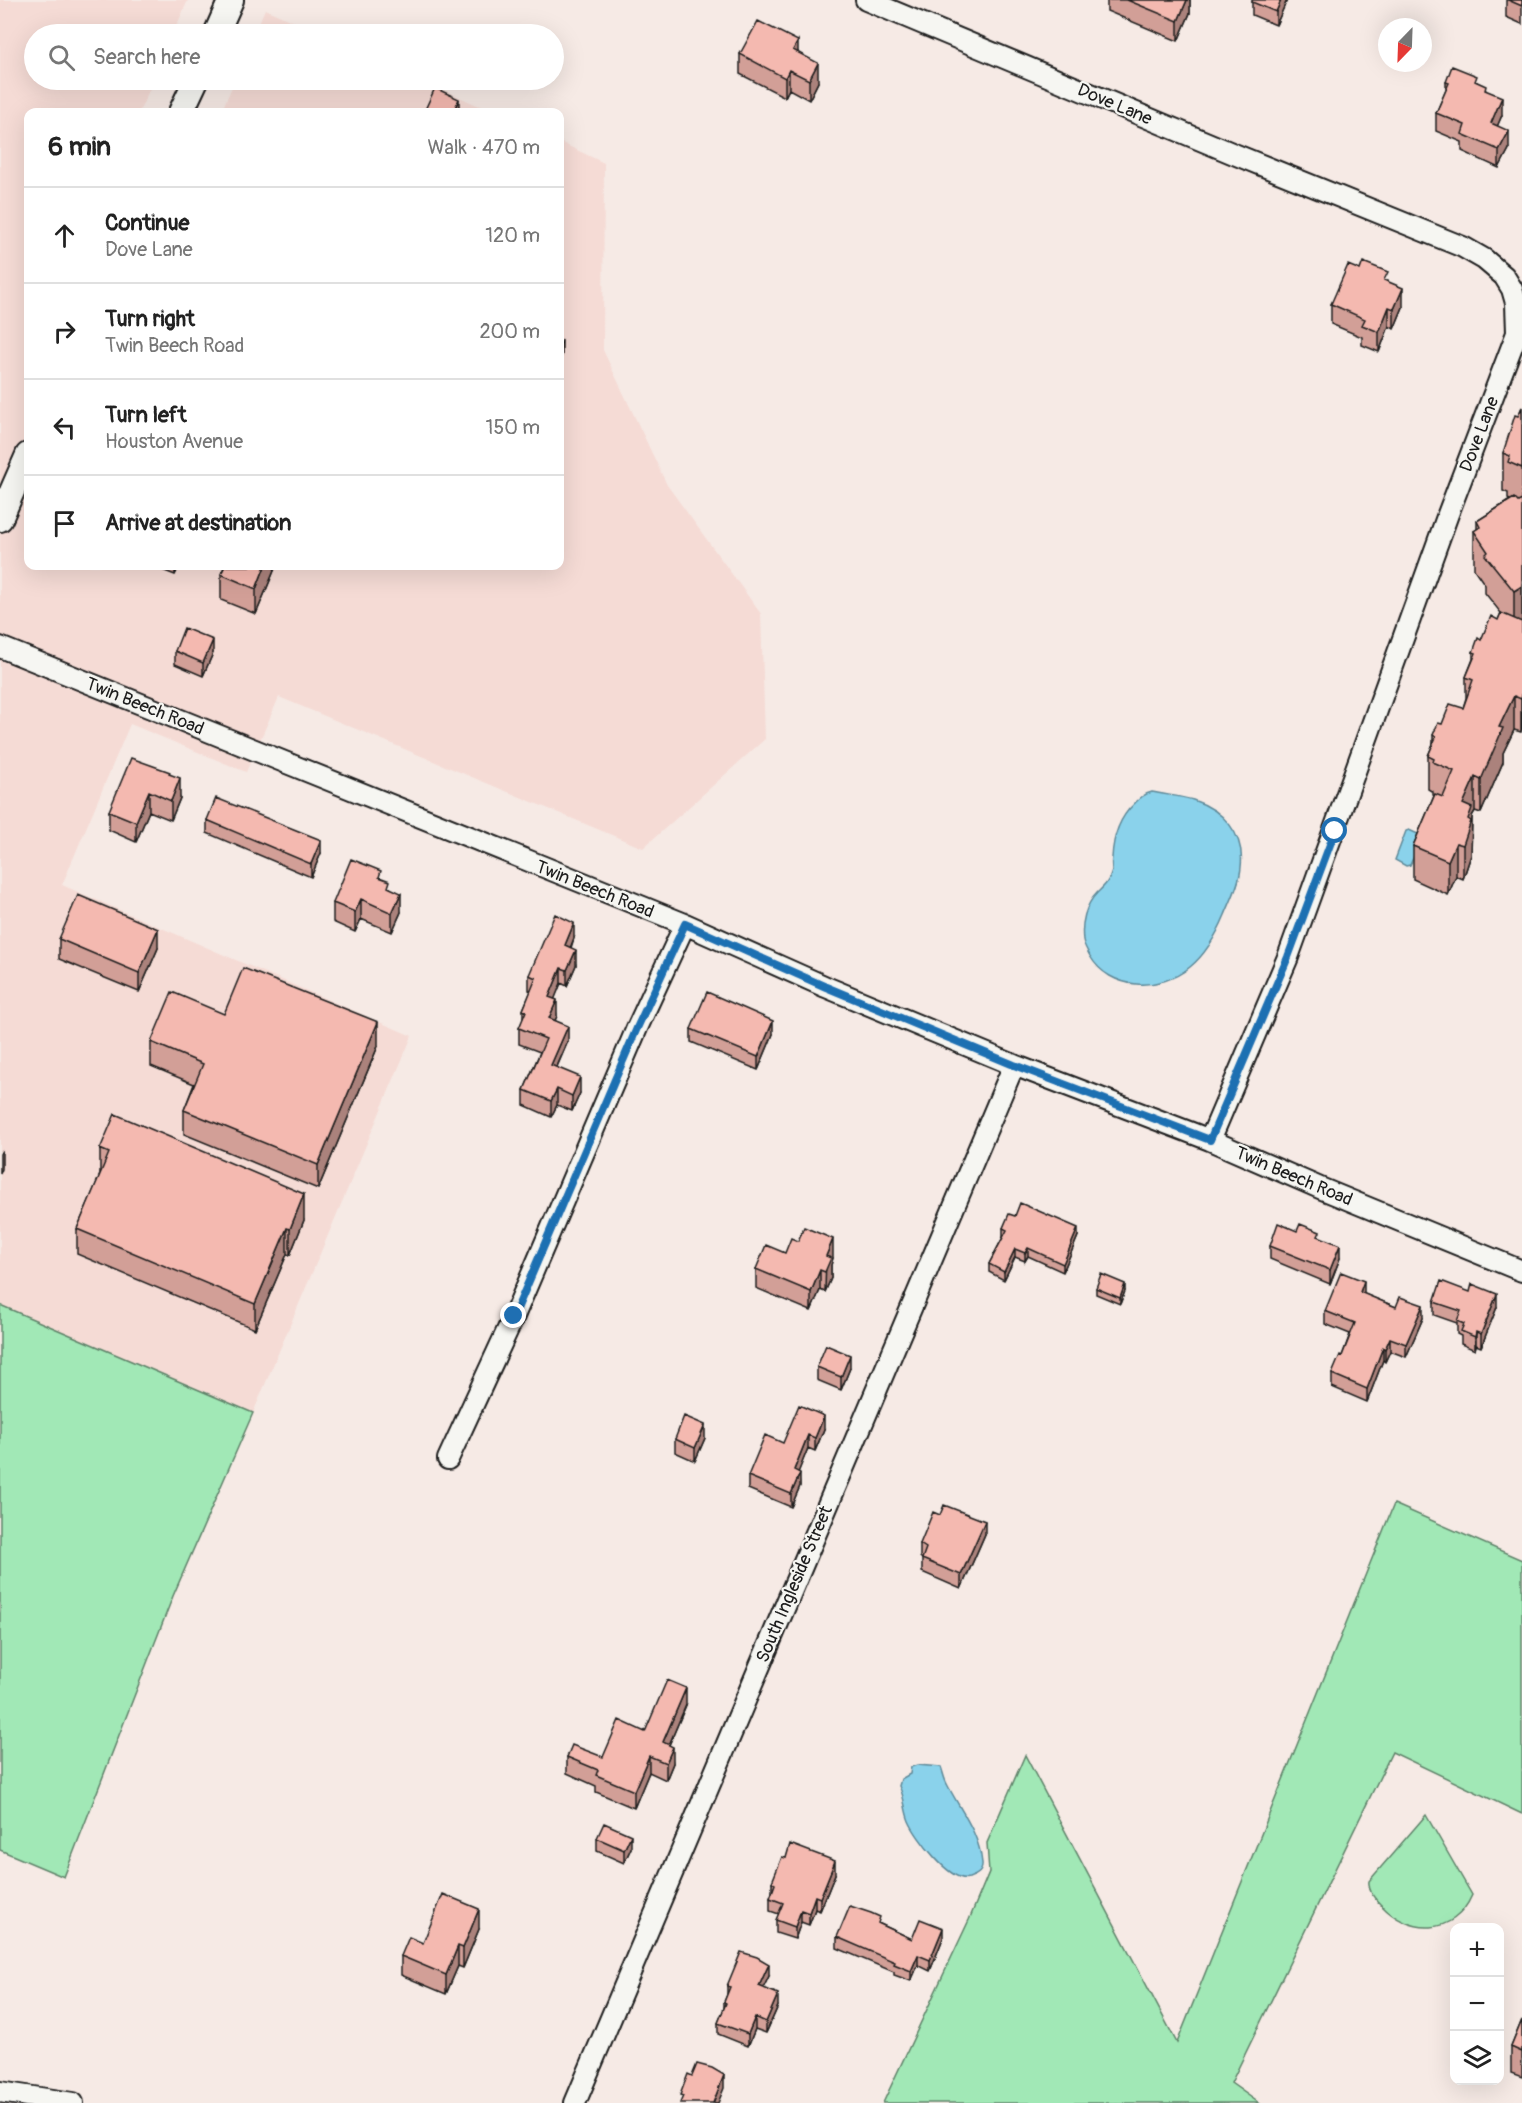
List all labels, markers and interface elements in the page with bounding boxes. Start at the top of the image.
north arrow [1378,18,1432,72]
search box [24,24,564,90]
icon: search [45,41,78,74]
text: Search here [93,43,200,71]
street label: Dove Lane [1074,78,1156,131]
text: 6 min [48,131,111,163]
text: Walk · 470 m [427,135,540,160]
text: Continue [105,209,189,237]
icon: ahead [48,219,81,252]
text: 120 m [485,223,540,248]
text: Dove Lane [105,237,193,262]
text: Turn right [105,305,195,333]
icon: right [48,315,81,348]
text: 200 m [479,319,540,344]
text: Twin Beech Road [105,333,244,358]
street label: Dove Lane [1455,393,1504,475]
text: Turn left [105,401,187,429]
icon: left [48,411,81,444]
text: 150 m [486,415,540,440]
text: Houston Avenue [105,429,243,454]
icon: arrive [48,507,81,540]
text: Arrive at destination [105,509,291,537]
street label: Twin Beech Road [82,672,207,741]
route start [1321,817,1347,843]
street label: Twin Beech Road [532,855,657,924]
street label: Twin Beech Road [1232,1141,1356,1212]
route end [500,1302,526,1328]
street label: South Ingleside Street [751,1502,838,1666]
map controls [1450,1923,1504,2085]
button: + [1450,1923,1504,1977]
button: − [1450,1977,1504,2031]
button: layers [1450,2031,1504,2085]

